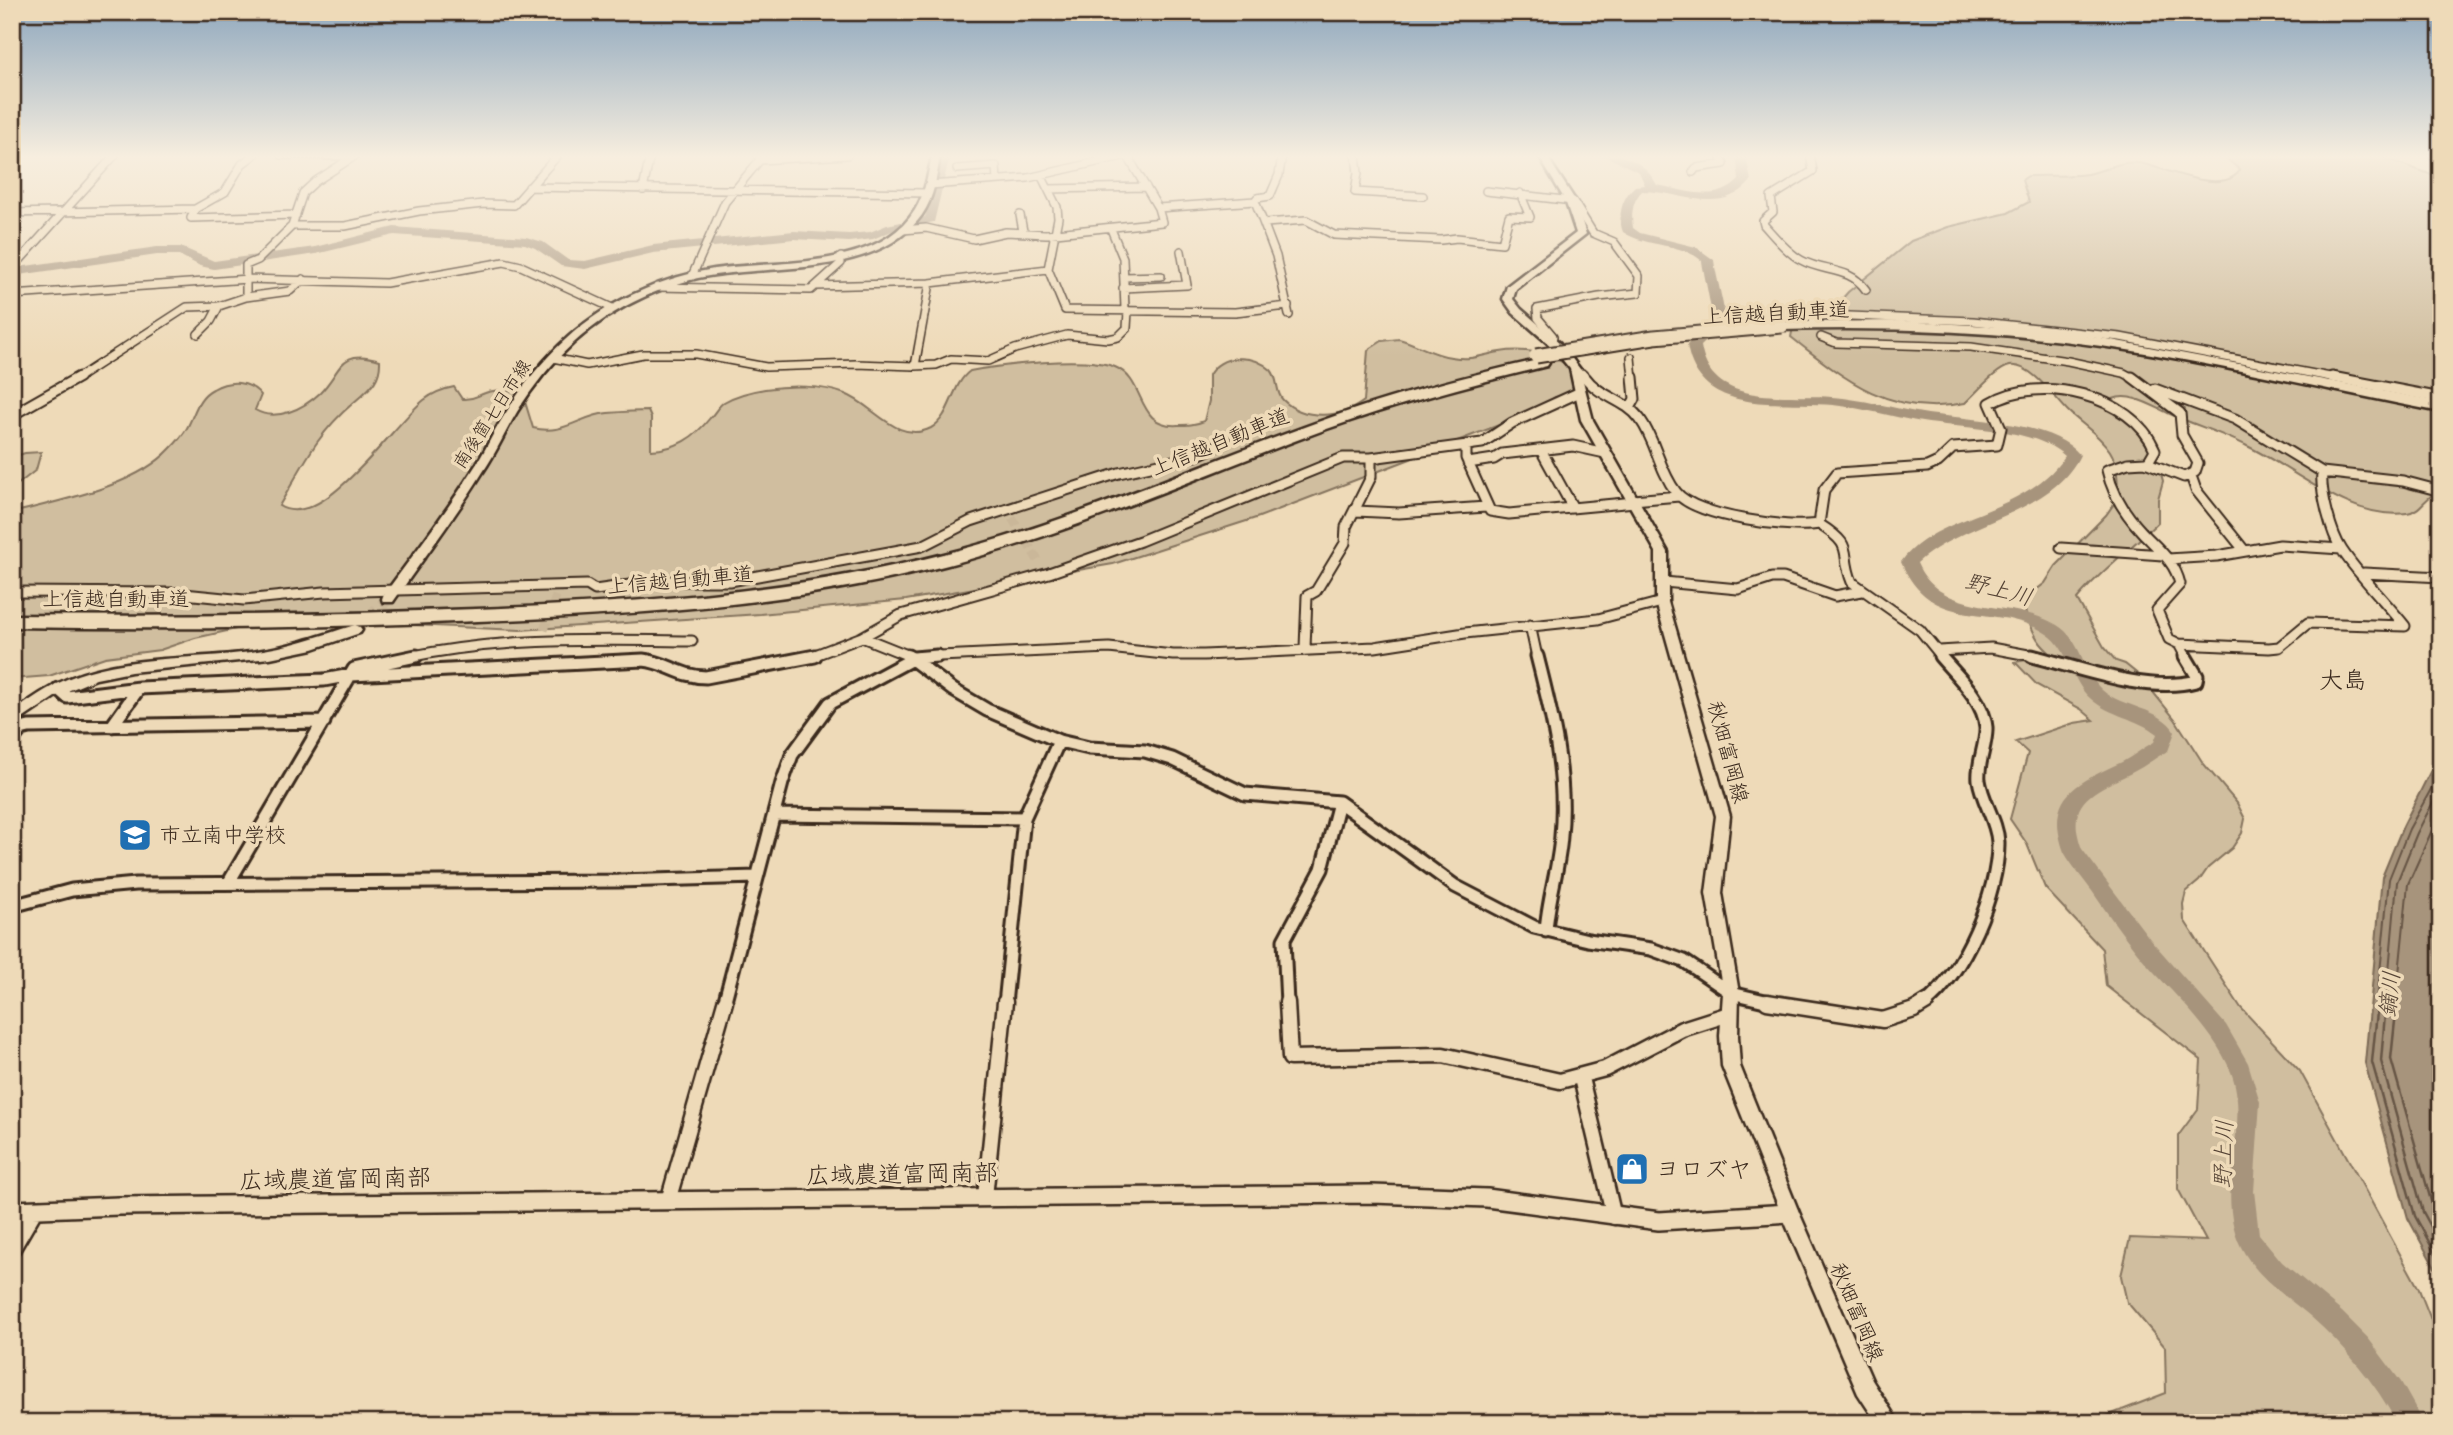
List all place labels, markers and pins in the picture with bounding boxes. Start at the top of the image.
school or university icon: 市立南中学校 [116,816,154,854]
place label: 市立南中学校 [160,821,286,849]
shop icon: ヨロズヤ [1613,1150,1651,1188]
place label: ヨロズヤ [1656,1153,1752,1185]

